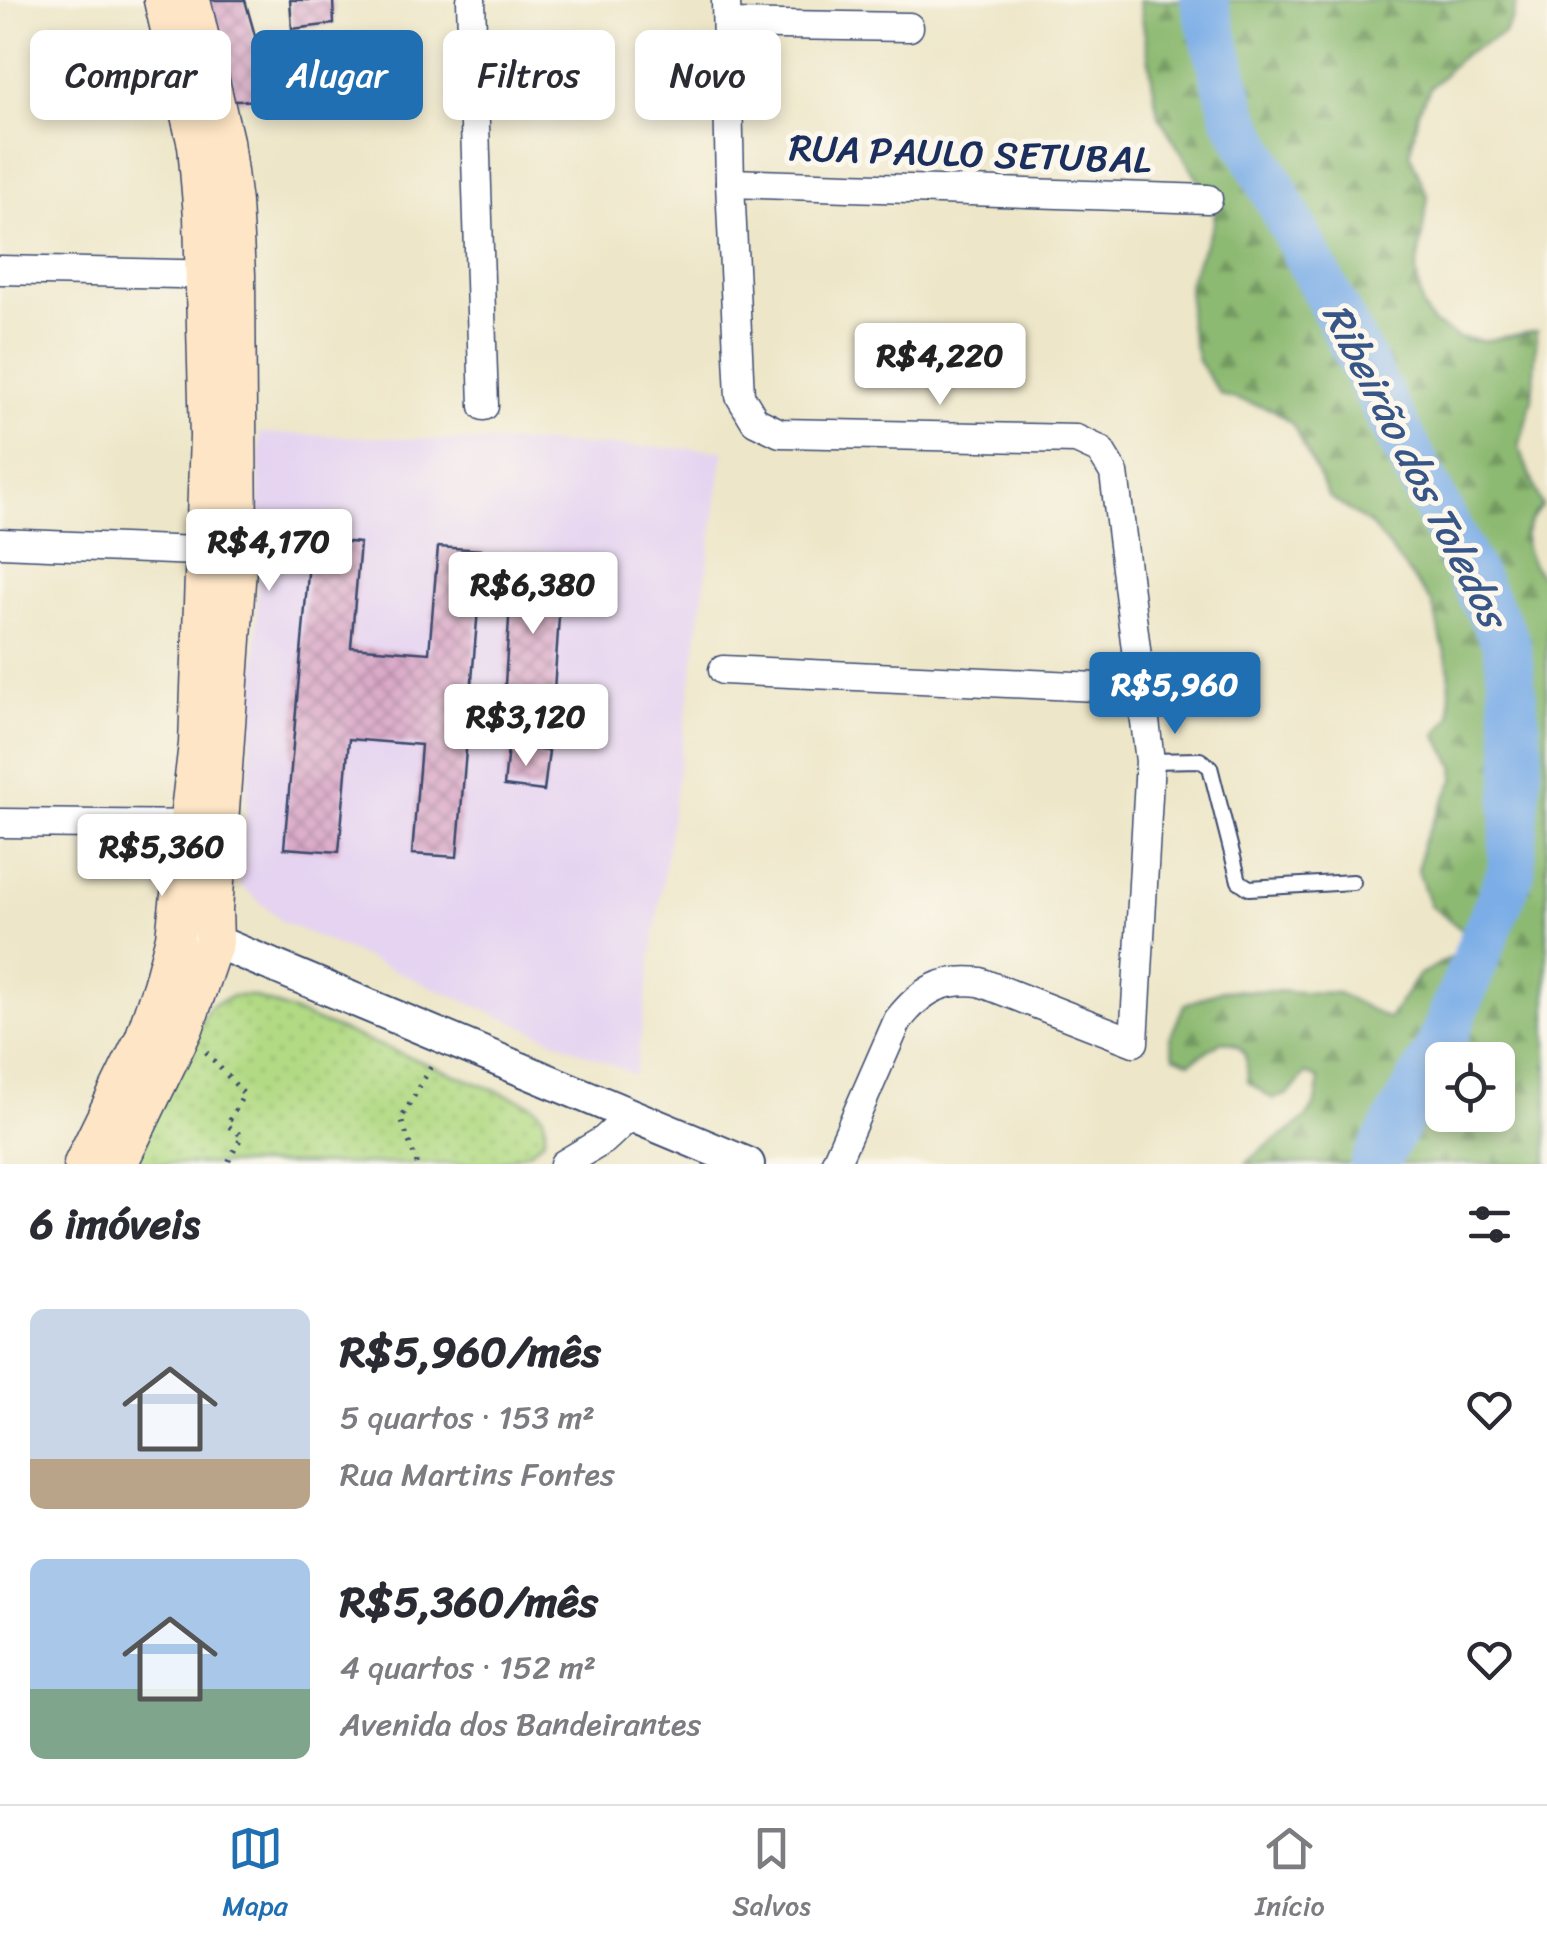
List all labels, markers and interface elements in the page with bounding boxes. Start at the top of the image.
chip: Comprar [30,30,231,120]
chip: Alugar [251,30,423,120]
chip: Filtros [443,30,615,120]
chip: Novo [635,30,781,120]
street label: RUA PAULO SETUBAL [788,114,1153,194]
water label: Ribeirão dos Toledos [1302,290,1530,645]
pin: R$4,220 [848,323,1032,408]
text: R$4,220 [877,327,1003,384]
pin: R$4,170 [177,509,361,594]
text: R$4,170 [208,513,330,570]
pin: R$6,380 [441,552,625,637]
text: R$6,380 [471,556,595,613]
pin: R$5,960 [1083,652,1267,737]
text: R$5,960 [1111,656,1239,713]
pin: R$3,120 [434,684,618,769]
text: R$3,120 [466,688,586,745]
pin: R$5,360 [70,814,254,899]
text: R$5,360 [99,818,225,875]
map controls [1425,1042,1515,1132]
button: locate [1425,1042,1515,1132]
text: 6 imóveis [30,1187,200,1261]
icon: filters [1462,1197,1517,1252]
text: R$5,960/mês [340,1315,601,1389]
icon: home [110,1349,230,1469]
icon: heart [1462,1382,1517,1437]
text: 5 quartos · 153 m² [340,1389,595,1446]
text: Rua Martins Fontes [340,1446,615,1503]
text: R$5,360/mês [340,1565,598,1639]
icon: home [110,1599,230,1719]
icon: heart [1462,1632,1517,1687]
text: 4 quartos · 152 m² [340,1639,596,1696]
text: Avenida dos Bandeirantes [340,1696,701,1753]
tab: Mapa [222,1821,288,1930]
tab: Salvos [732,1821,811,1930]
tab: Início [1255,1821,1325,1930]

